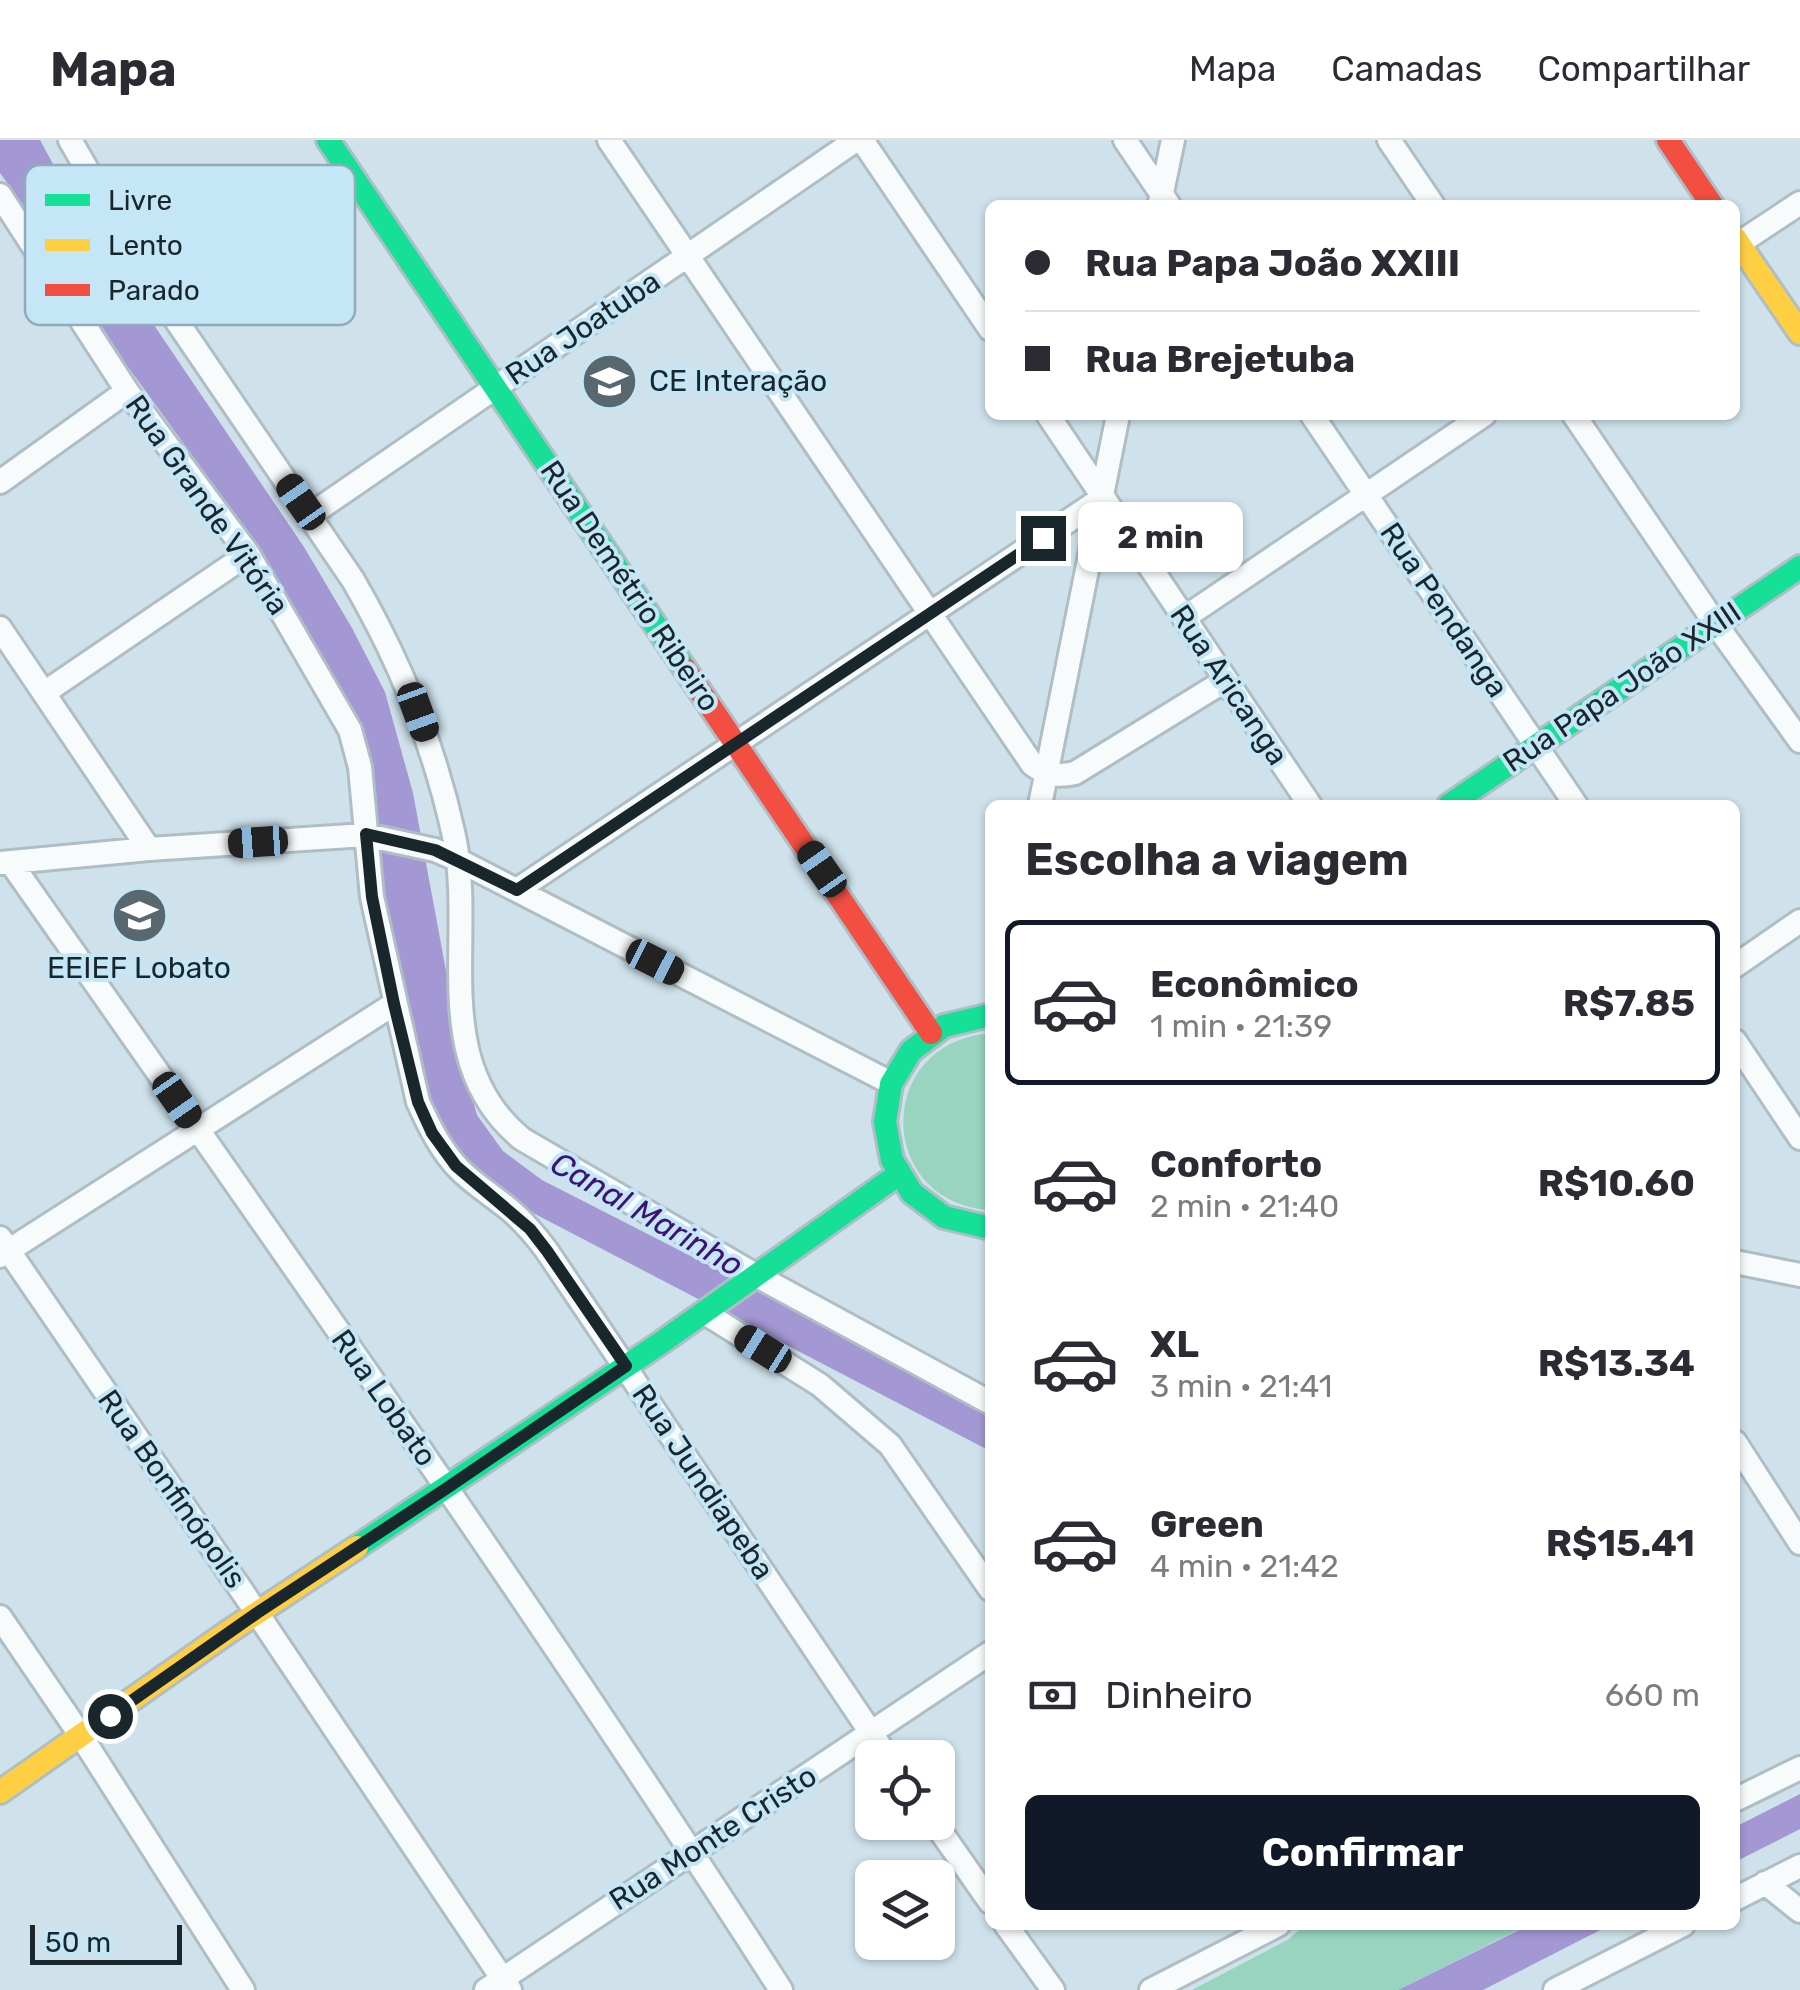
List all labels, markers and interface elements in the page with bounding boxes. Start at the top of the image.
text: Mapa [50,41,177,98]
text: Mapa [1189,48,1276,90]
text: Camadas [1331,48,1482,90]
text: Compartilhar [1537,48,1750,90]
legend [25,165,355,325]
text: Livre [108,184,172,217]
text: Lento [108,229,183,262]
text: Rua Papa João XXIII [1085,240,1460,286]
street label: Rua Joatuba [499,263,667,393]
text: Parado [108,274,200,307]
text: Rua Brejetuba [1085,336,1355,382]
school or university icon: CE Interação [580,351,640,411]
place label: CE Interação [649,363,827,399]
street label: Rua Grande Vitória [118,388,296,622]
street label: Rua Demétrio Ribeiro [533,454,727,718]
car [272,469,330,535]
callout: 2 min [1078,503,1243,573]
route end [1021,516,1066,561]
street label: Rua Pendanga [1372,516,1516,704]
text: 2 min [1117,518,1204,556]
street label: Rua Papa João XXIII [1496,594,1748,780]
street label: Rua Aricanga [1162,598,1296,772]
car [394,679,442,745]
car [227,825,289,859]
text: Escolha a viagem [1025,833,1409,886]
car [793,836,851,902]
school or university icon: EEIEF Lobato [109,885,169,945]
car [621,935,689,989]
place label: EEIEF Lobato [47,950,231,986]
icon: car [1030,958,1120,1048]
text: Econômico [1150,961,1359,1007]
text: R$7.85 [1563,980,1695,1026]
text: 1 min · 21:39 [1150,1007,1332,1045]
car [148,1067,206,1133]
icon: car [1030,1138,1120,1228]
text: Conforto [1150,1141,1322,1187]
water label: Canal Marinho [544,1144,750,1284]
text: R$10.60 [1538,1160,1695,1206]
text: 2 min · 21:40 [1150,1187,1339,1225]
icon: car [1030,1318,1120,1408]
car [730,1320,796,1378]
text: XL [1150,1321,1199,1367]
street label: Rua Lobato [324,1323,444,1473]
text: R$13.34 [1538,1340,1695,1386]
text: 3 min · 21:41 [1150,1367,1333,1405]
street label: Rua Jundiapeba [624,1378,782,1586]
street label: Rua Bonfinópolis [90,1383,254,1595]
icon: car [1030,1498,1120,1588]
text: Green [1150,1501,1264,1547]
text: R$15.41 [1546,1520,1695,1566]
text: 4 min · 21:42 [1150,1547,1339,1585]
icon: cash [1025,1668,1080,1723]
text: Dinheiro [1105,1672,1253,1718]
text: 660 m [1605,1676,1700,1714]
route start [88,1694,133,1739]
map controls [855,1740,955,1960]
button: locate [855,1740,955,1840]
street label: Rua Monte Cristo [603,1758,823,1918]
button: Confirmar [1025,1795,1700,1910]
button: layers [855,1860,955,1960]
scale bar [30,1920,182,1964]
text: 50 m [45,1926,111,1959]

